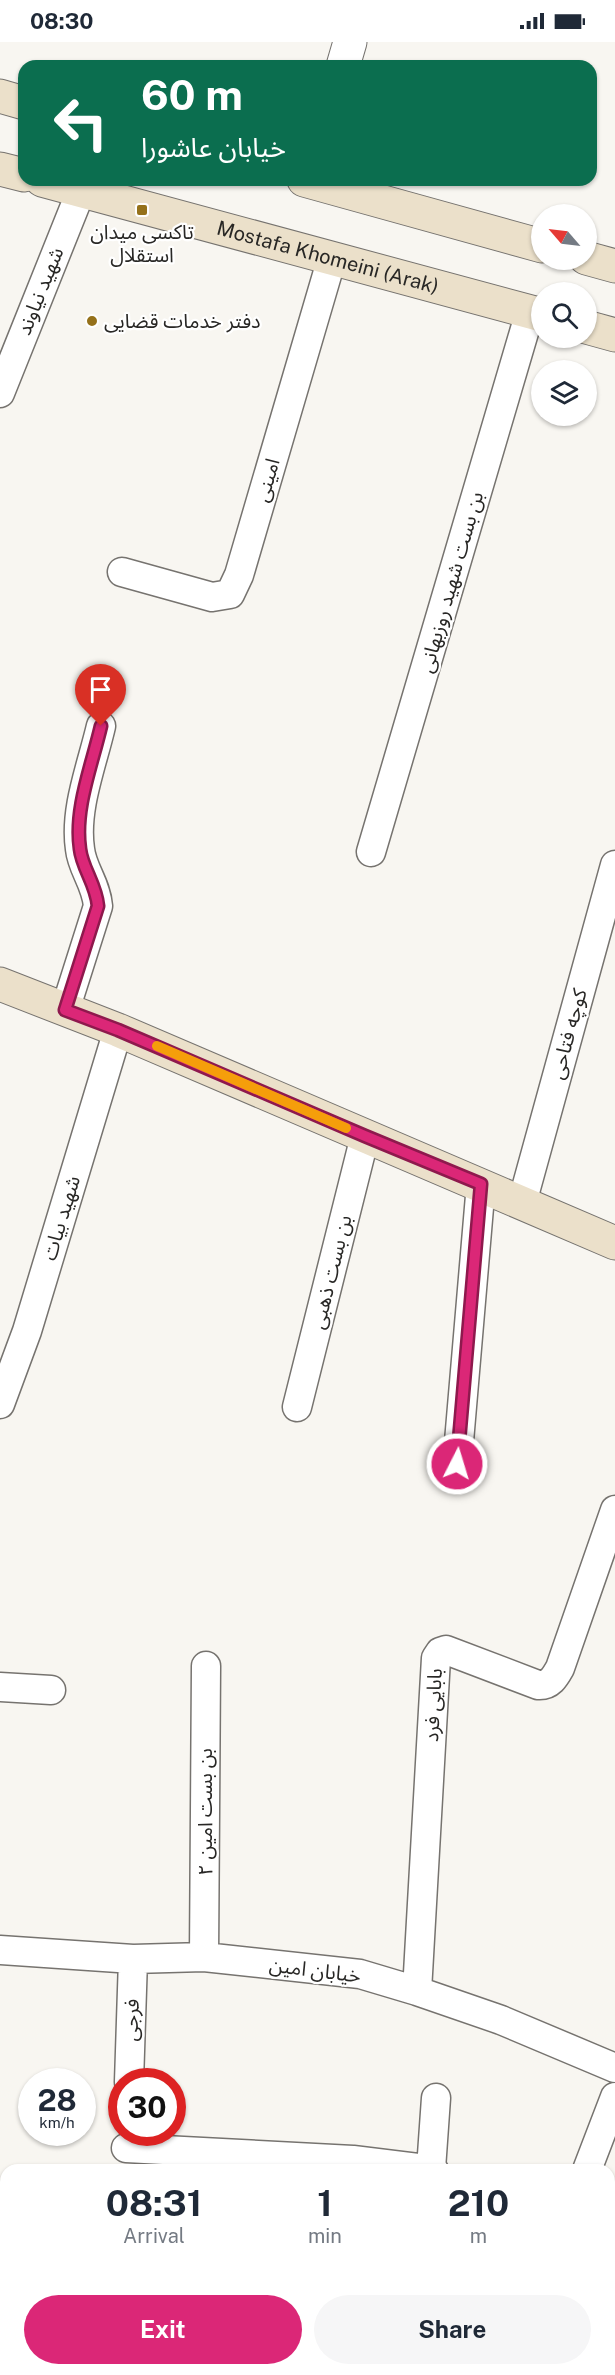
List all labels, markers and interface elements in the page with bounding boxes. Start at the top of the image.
text: 08:30 [30,8,94,34]
text: 60 m [141,70,243,119]
icon: left [42,84,120,162]
text: خیابان عاشورا [141,131,286,163]
marker: تاکسی میدان استقلال [135,203,149,217]
north arrow [531,204,597,270]
map controls [531,204,597,426]
street label: Mostafa Khomeini (Arak) [214,216,441,299]
place label: تاکسی میدان استقلال [90,220,194,267]
street label: شهید نیاوند [12,244,68,338]
button: search [531,282,597,348]
place label: دفتر خدمات قضایی [104,309,261,333]
marker: دفتر خدمات قضایی [85,314,99,328]
button: layers [531,360,597,426]
street label: امینی [249,455,285,505]
street label: بن بست شهید روزبهانی [414,489,488,675]
pin [75,664,126,726]
icon: arrive [84,673,117,706]
street label: کوچه فتاحی [544,985,593,1082]
street label: شهید بیات [37,1173,85,1263]
street label: بن بست ذهبی [305,1213,357,1331]
position arrow [425,1432,489,1496]
street label: بابایی فرد [419,1668,447,1742]
street label: بن بست امین ۲ [193,1748,217,1876]
street label: خیابان امین [268,1952,362,1988]
street label: فرجی [118,1998,144,2042]
speed limit sign: 30 [108,2068,186,2146]
text: 28 [37,2082,77,2118]
text: km/h [39,2114,75,2131]
text: 08:31 [106,2182,202,2224]
text: 1 [317,2182,333,2224]
text: 210 [448,2182,509,2224]
text: Arrival [123,2224,185,2248]
text: min [308,2224,342,2248]
text: m [470,2224,487,2248]
button: Exit [24,2295,302,2364]
button: Share [314,2295,591,2364]

